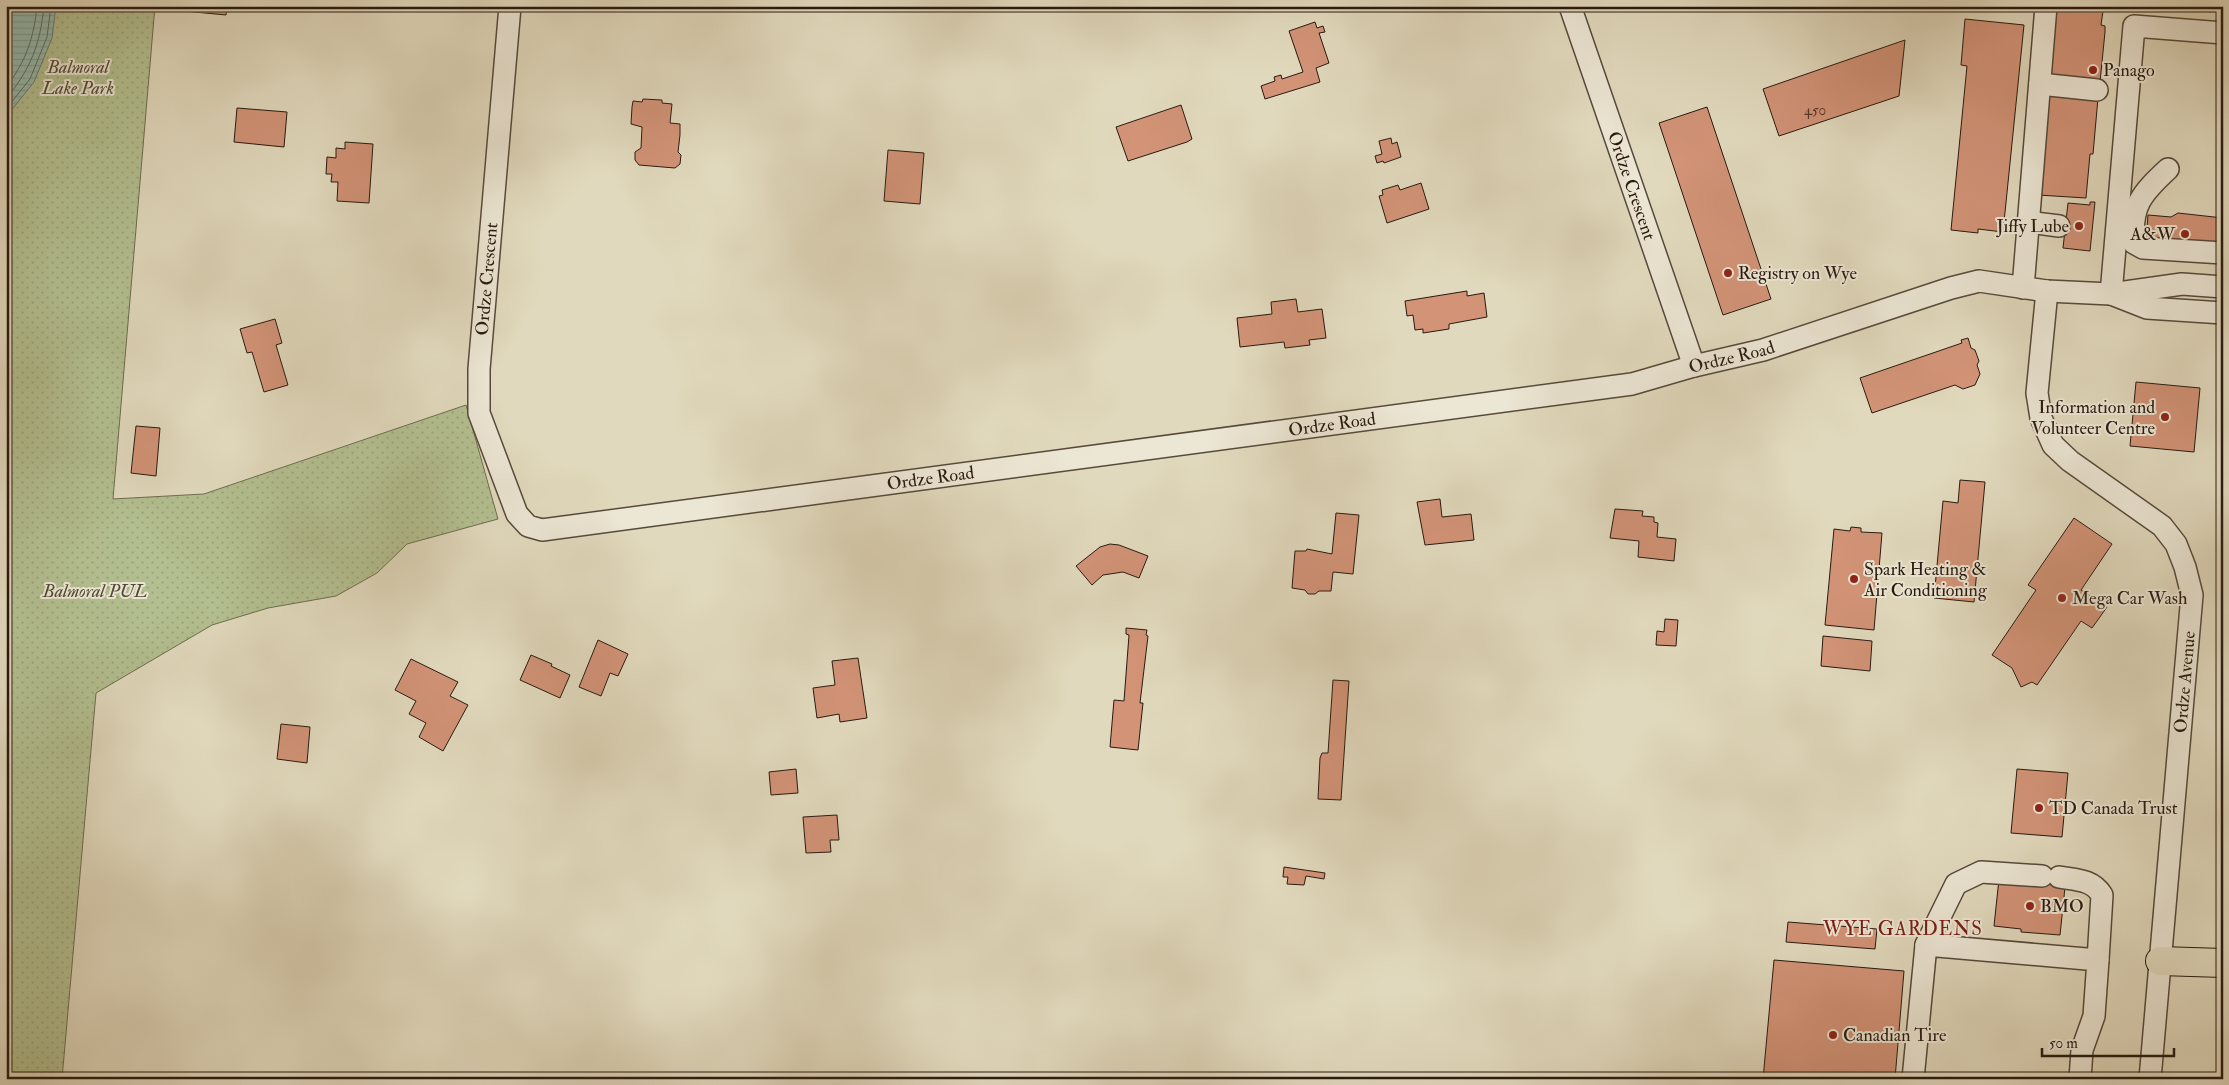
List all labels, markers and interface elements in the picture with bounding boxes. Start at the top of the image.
park label: Balmoral Lake Park [41,56,114,100]
place label: Panago [2103,59,2155,82]
marker: Panago [2087,64,2099,76]
house number: 450 [1804,101,1826,120]
street label: Ordze Crescent [1603,128,1661,243]
place label: Jiffy Lube [1995,215,2069,238]
marker: Jiffy Lube [2073,220,2085,232]
street label: Ordze Crescent [471,221,503,336]
place label: A&W [2129,223,2176,246]
marker: A&W [2179,228,2191,240]
place label: Registry on Wye [1738,262,1857,285]
marker: Registry on Wye [1722,267,1734,279]
street label: Ordze Road [1686,335,1778,378]
place label: Information and Volunteer Centre [2031,396,2155,440]
street label: Ordze Road [1287,407,1377,441]
marker: Information and Volunteer Centre [2159,411,2171,423]
street label: Ordze Road [885,461,976,495]
place label: Spark Heating & Air Conditioning [1863,558,1988,602]
marker: Spark Heating & Air Conditioning [1848,573,1860,585]
park label: Balmoral PUL [42,580,147,603]
place label: Mega Car Wash [2072,587,2188,610]
marker: Mega Car Wash [2056,592,2068,604]
street label: Ordze Avenue [2169,630,2201,734]
place label: TD Canada Trust [2049,797,2178,820]
marker: TD Canada Trust [2033,802,2045,814]
place label: BMO [2040,895,2084,918]
marker: BMO [2024,900,2036,912]
district label: WYE GARDENS [1822,917,1983,941]
place label: Canadian Tire [1843,1024,1947,1047]
scale bar [2042,1025,2174,1057]
marker: Canadian Tire [1827,1029,1839,1041]
text: 50 m [2049,1034,2078,1053]

